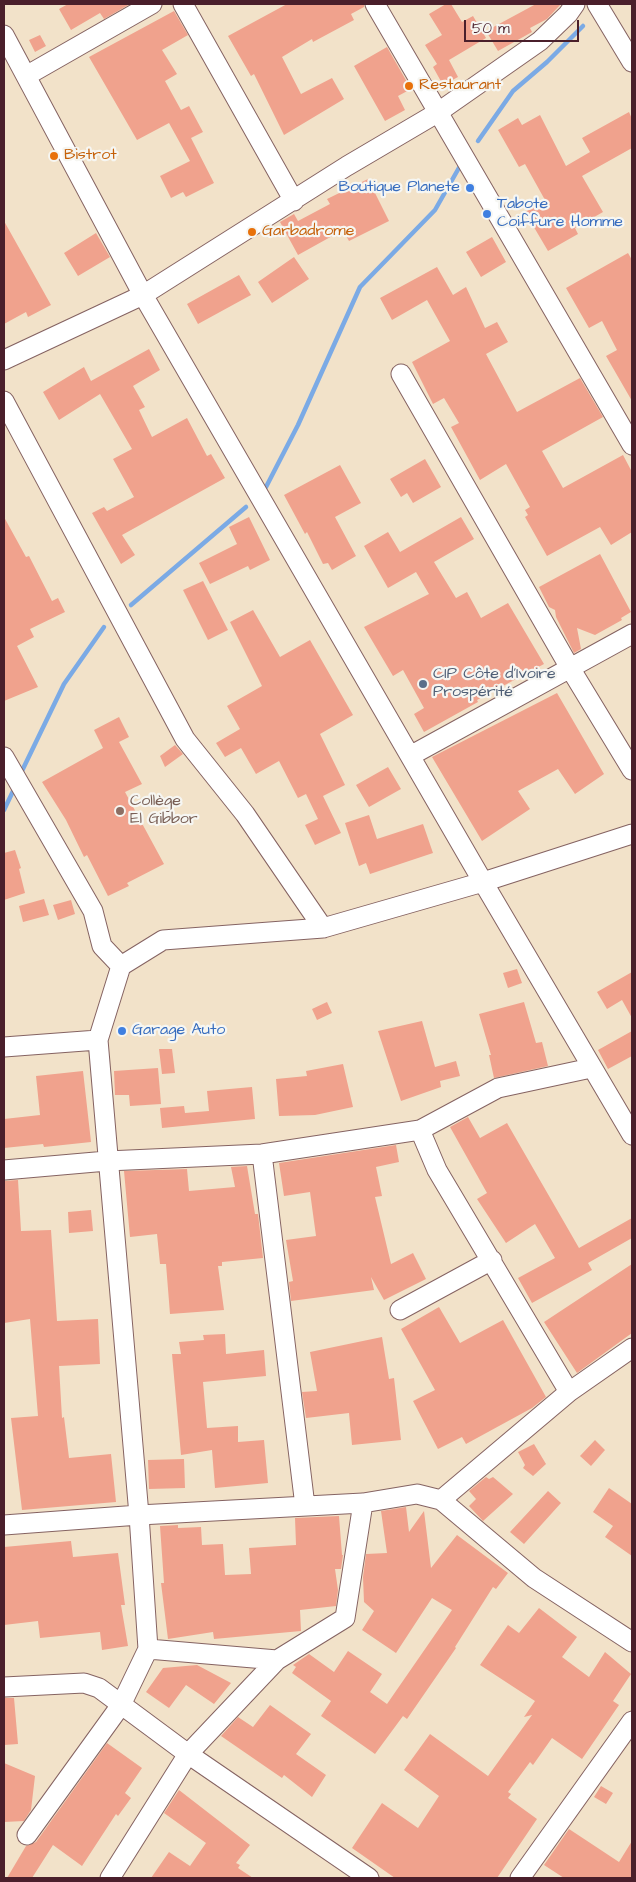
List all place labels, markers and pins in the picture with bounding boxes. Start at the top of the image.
place label: Restaurant [419,76,501,96]
marker: Restaurant [403,80,415,92]
place label: Bistrot [64,146,117,166]
marker: Bistrot [48,150,60,162]
place label: Boutique Planete [339,178,460,198]
marker: Boutique Planete [464,182,476,194]
place label: Tabote Coiffure Homme [497,195,623,233]
marker: Tabote Coiffure Homme [481,208,493,220]
place label: Garbadrome [262,222,354,242]
marker: Garbadrome [246,226,258,238]
place label: CIP Côte d'Ivoire Prospérité [433,665,556,703]
marker: CIP Côte d'Ivoire Prospérité [417,678,429,690]
place label: Collège El Gibbor [130,792,198,830]
marker: Collège El Gibbor [114,805,126,817]
place label: Garage Auto [132,1021,225,1041]
marker: Garage Auto [116,1025,128,1037]

